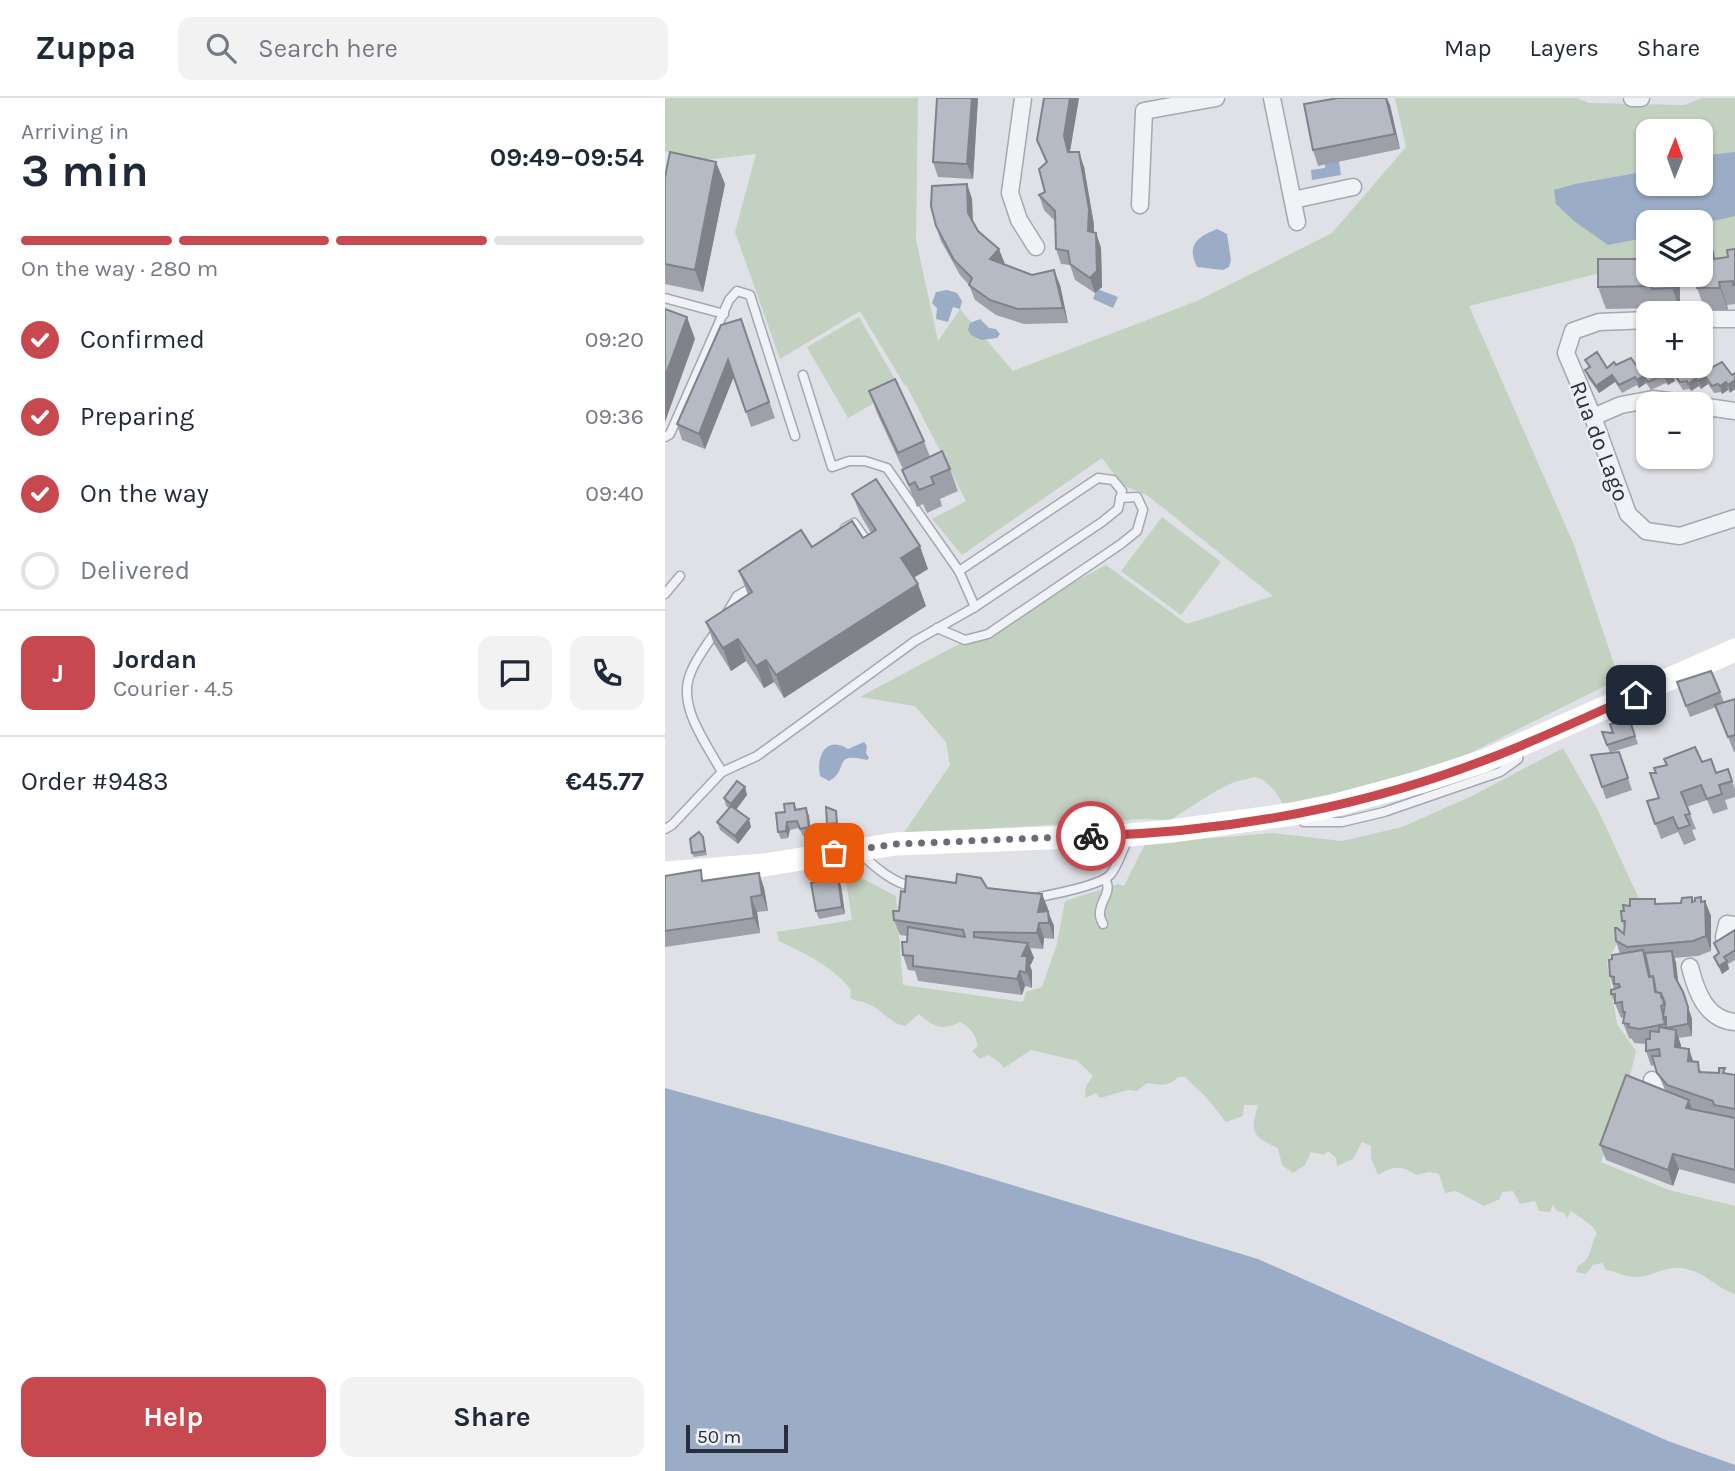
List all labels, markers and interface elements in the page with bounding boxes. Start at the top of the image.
search box [178,17,668,80]
text: Zuppa [35,29,136,67]
icon: search [202,29,240,67]
text: Search here [258,33,398,64]
text: Map [1444,34,1492,62]
text: Layers [1530,34,1599,62]
text: Share [1637,34,1700,62]
text: Arriving in [21,118,129,145]
north arrow [1636,119,1713,196]
map controls [1636,119,1713,469]
text: 09:49–09:54 [490,142,644,173]
text: 3 min [21,144,149,198]
button: layers [1636,210,1713,287]
text: On the way · 280 m [21,255,218,282]
button: + [1636,301,1713,378]
icon: check [21,321,59,359]
text: Confirmed [80,324,205,355]
text: 09:20 [585,326,644,353]
street label: Rua do Lago [1564,377,1635,505]
button: − [1636,392,1713,469]
icon: check [21,398,59,436]
text: Preparing [80,401,194,432]
text: 09:36 [585,403,644,430]
icon: check [21,475,59,513]
text: On the way [80,478,209,509]
text: 09:40 [585,480,644,507]
text: Delivered [80,555,190,586]
button: chat [478,636,552,710]
button: phone [570,636,644,710]
text: Jordan [113,644,197,675]
text: J [52,658,64,689]
pin [1606,665,1666,725]
text: Courier · 4.5 [113,675,234,702]
icon: home [1617,676,1655,714]
text: Order #9483 [21,766,169,797]
text: €45.77 [565,766,644,797]
courier [1056,801,1126,871]
icon: bike [1072,817,1110,855]
pin [804,823,864,883]
icon: bag [815,834,853,872]
button: Help [21,1377,326,1457]
button: Share [340,1377,644,1457]
scale bar [686,1422,787,1454]
text: 50 m [697,1426,741,1448]

